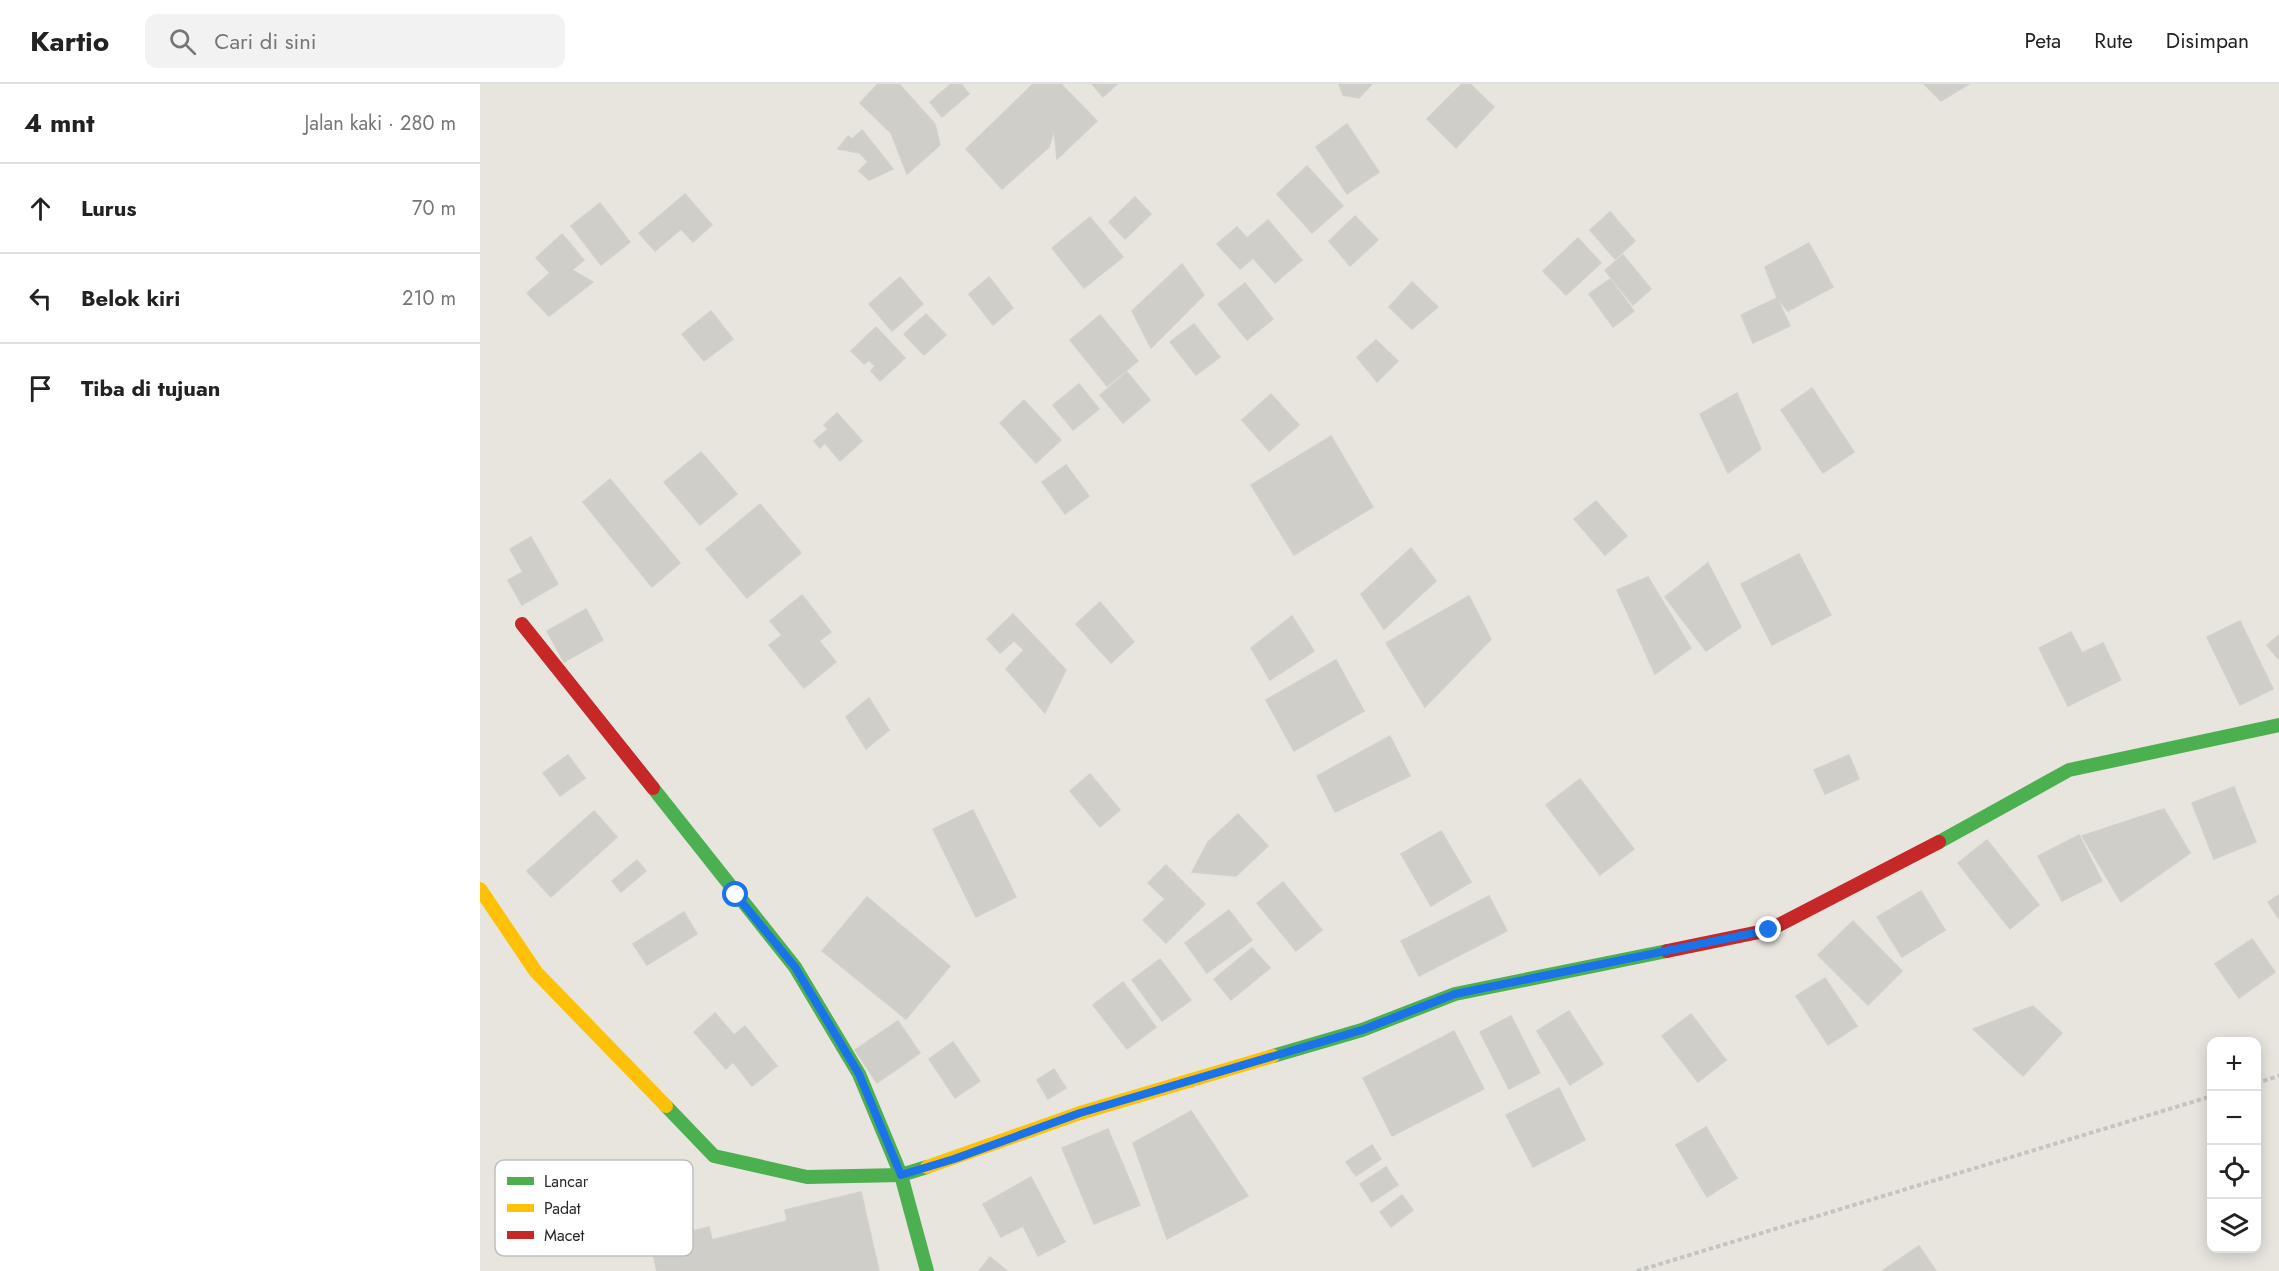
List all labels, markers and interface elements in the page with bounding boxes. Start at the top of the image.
search box [145,14,565,68]
text: Kartio [30,21,109,62]
icon: search [166,25,199,58]
text: Cari di sini [214,25,317,57]
text: Peta [2024,26,2061,56]
text: Rute [2094,26,2133,56]
text: Disimpan [2166,26,2249,56]
text: 4 mnt [24,104,95,142]
text: Jalan kaki · 280 m [305,109,456,138]
icon: ahead [24,192,57,225]
text: Lurus [81,192,137,224]
text: 70 m [412,194,456,223]
icon: left [24,282,57,315]
text: Belok kiri [81,282,180,314]
text: 210 m [402,284,456,313]
icon: arrive [24,372,57,405]
text: Tiba di tujuan [81,372,220,404]
route start [722,881,748,907]
route end [1755,916,1781,942]
map controls [2207,1037,2261,1253]
button: + [2207,1037,2261,1091]
button: − [2207,1091,2261,1145]
button: locate [2207,1145,2261,1199]
legend [495,1160,693,1256]
text: Lancar [544,1170,589,1193]
text: Padat [544,1197,581,1220]
button: layers [2207,1199,2261,1253]
text: Macet [544,1224,585,1247]

